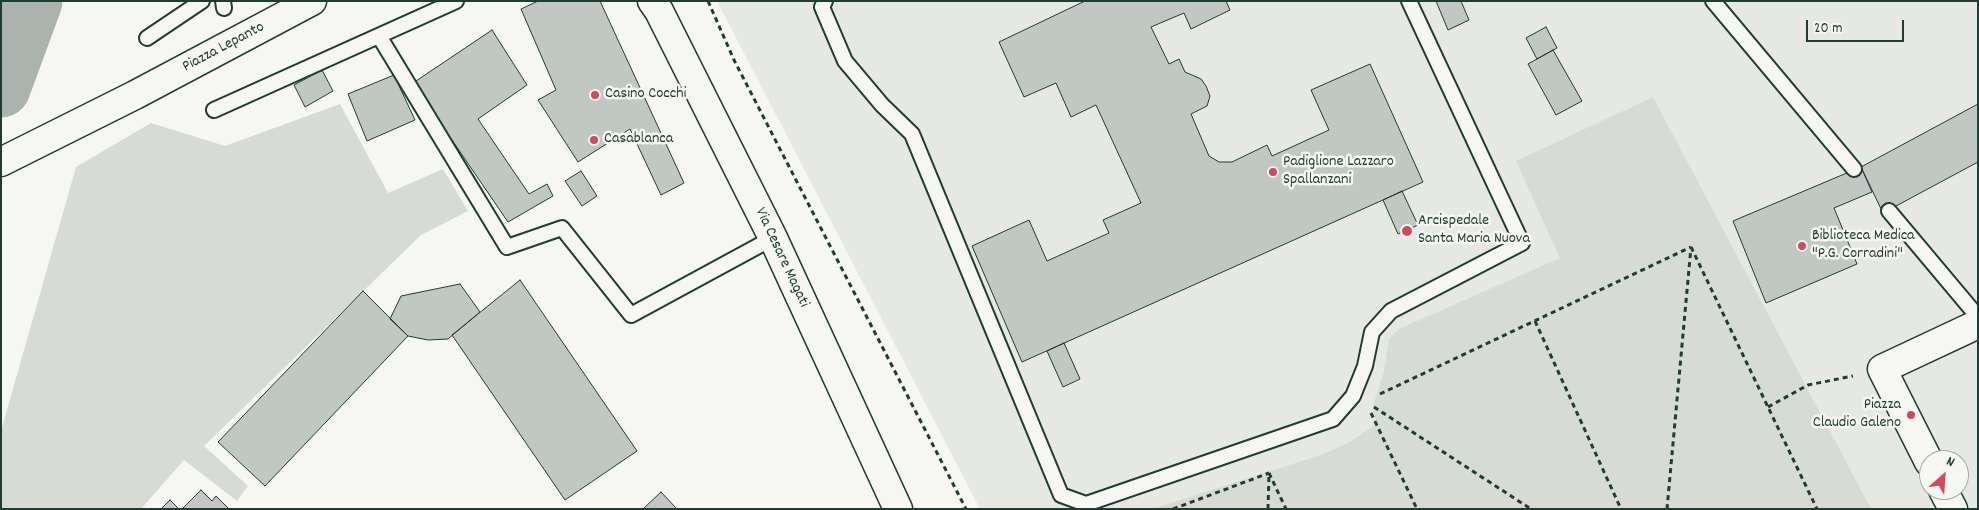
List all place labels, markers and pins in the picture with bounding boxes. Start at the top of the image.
place label: Casino Cocchi [605,85,686,105]
marker: Casino Cocchi [589,89,601,101]
place label: Casablanca [604,130,673,150]
marker: Casablanca [588,134,600,146]
place label: Padiglione Lazzaro Spallanzani [1283,153,1394,191]
marker: Padiglione Lazzaro Spallanzani [1267,166,1279,178]
place label: Arcispedale Santa Maria Nuova [1418,212,1530,250]
marker: Arcispedale Santa Maria Nuova [1400,224,1414,238]
place label: Biblioteca Medica "P.G. Corradini" [1812,227,1915,265]
marker: Biblioteca Medica "P.G. Corradini" [1796,240,1808,252]
place label: Piazza Claudio Galeno [1813,396,1901,434]
marker: Piazza Claudio Galeno [1905,409,1917,421]

